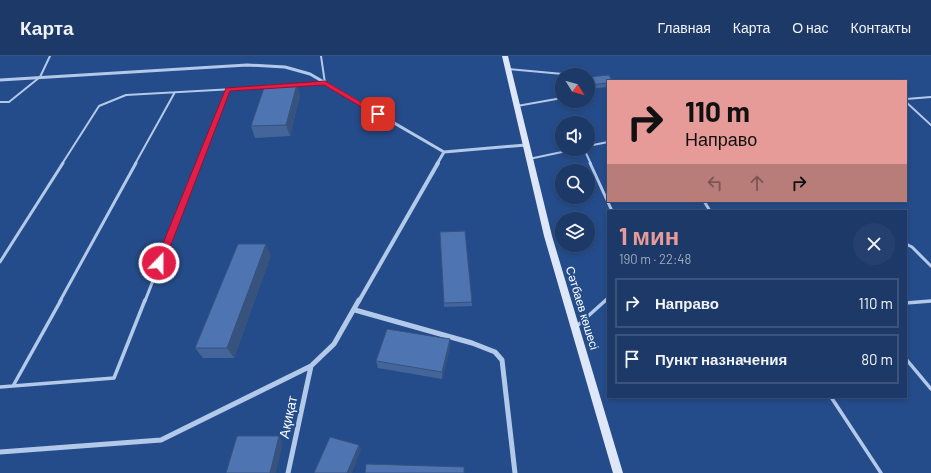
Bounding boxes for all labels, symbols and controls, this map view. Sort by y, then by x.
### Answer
text: Карта [20,16,74,39]
text: Главная [658,19,711,36]
text: Карта [733,19,770,36]
text: О нас [792,19,829,36]
text: Контакты [851,19,911,36]
north arrow [555,68,595,108]
map controls [555,68,595,252]
text: 110 m [685,94,750,128]
icon: right [619,96,671,148]
pin [361,97,395,131]
icon: arrive [367,103,389,125]
button: sound [555,116,595,156]
text: Направо [685,128,757,150]
button: search [555,164,595,204]
icon: left [704,172,726,194]
icon: ahead [746,172,768,194]
icon: right [788,172,810,194]
button: layers [555,212,595,252]
text: 1 мин [619,221,679,250]
button: close [853,223,895,265]
position arrow [138,242,180,284]
text: 190 m · 22:48 [619,251,691,267]
street label: Сәтбаев көшесі [564,264,602,351]
icon: right [621,292,643,314]
text: Направо [655,294,719,312]
text: 110 m [859,294,893,312]
icon: arrive [621,348,643,370]
text: Пункт назначения [655,350,787,368]
text: 80 m [861,350,893,368]
street label: Ақиқат [275,393,300,440]

